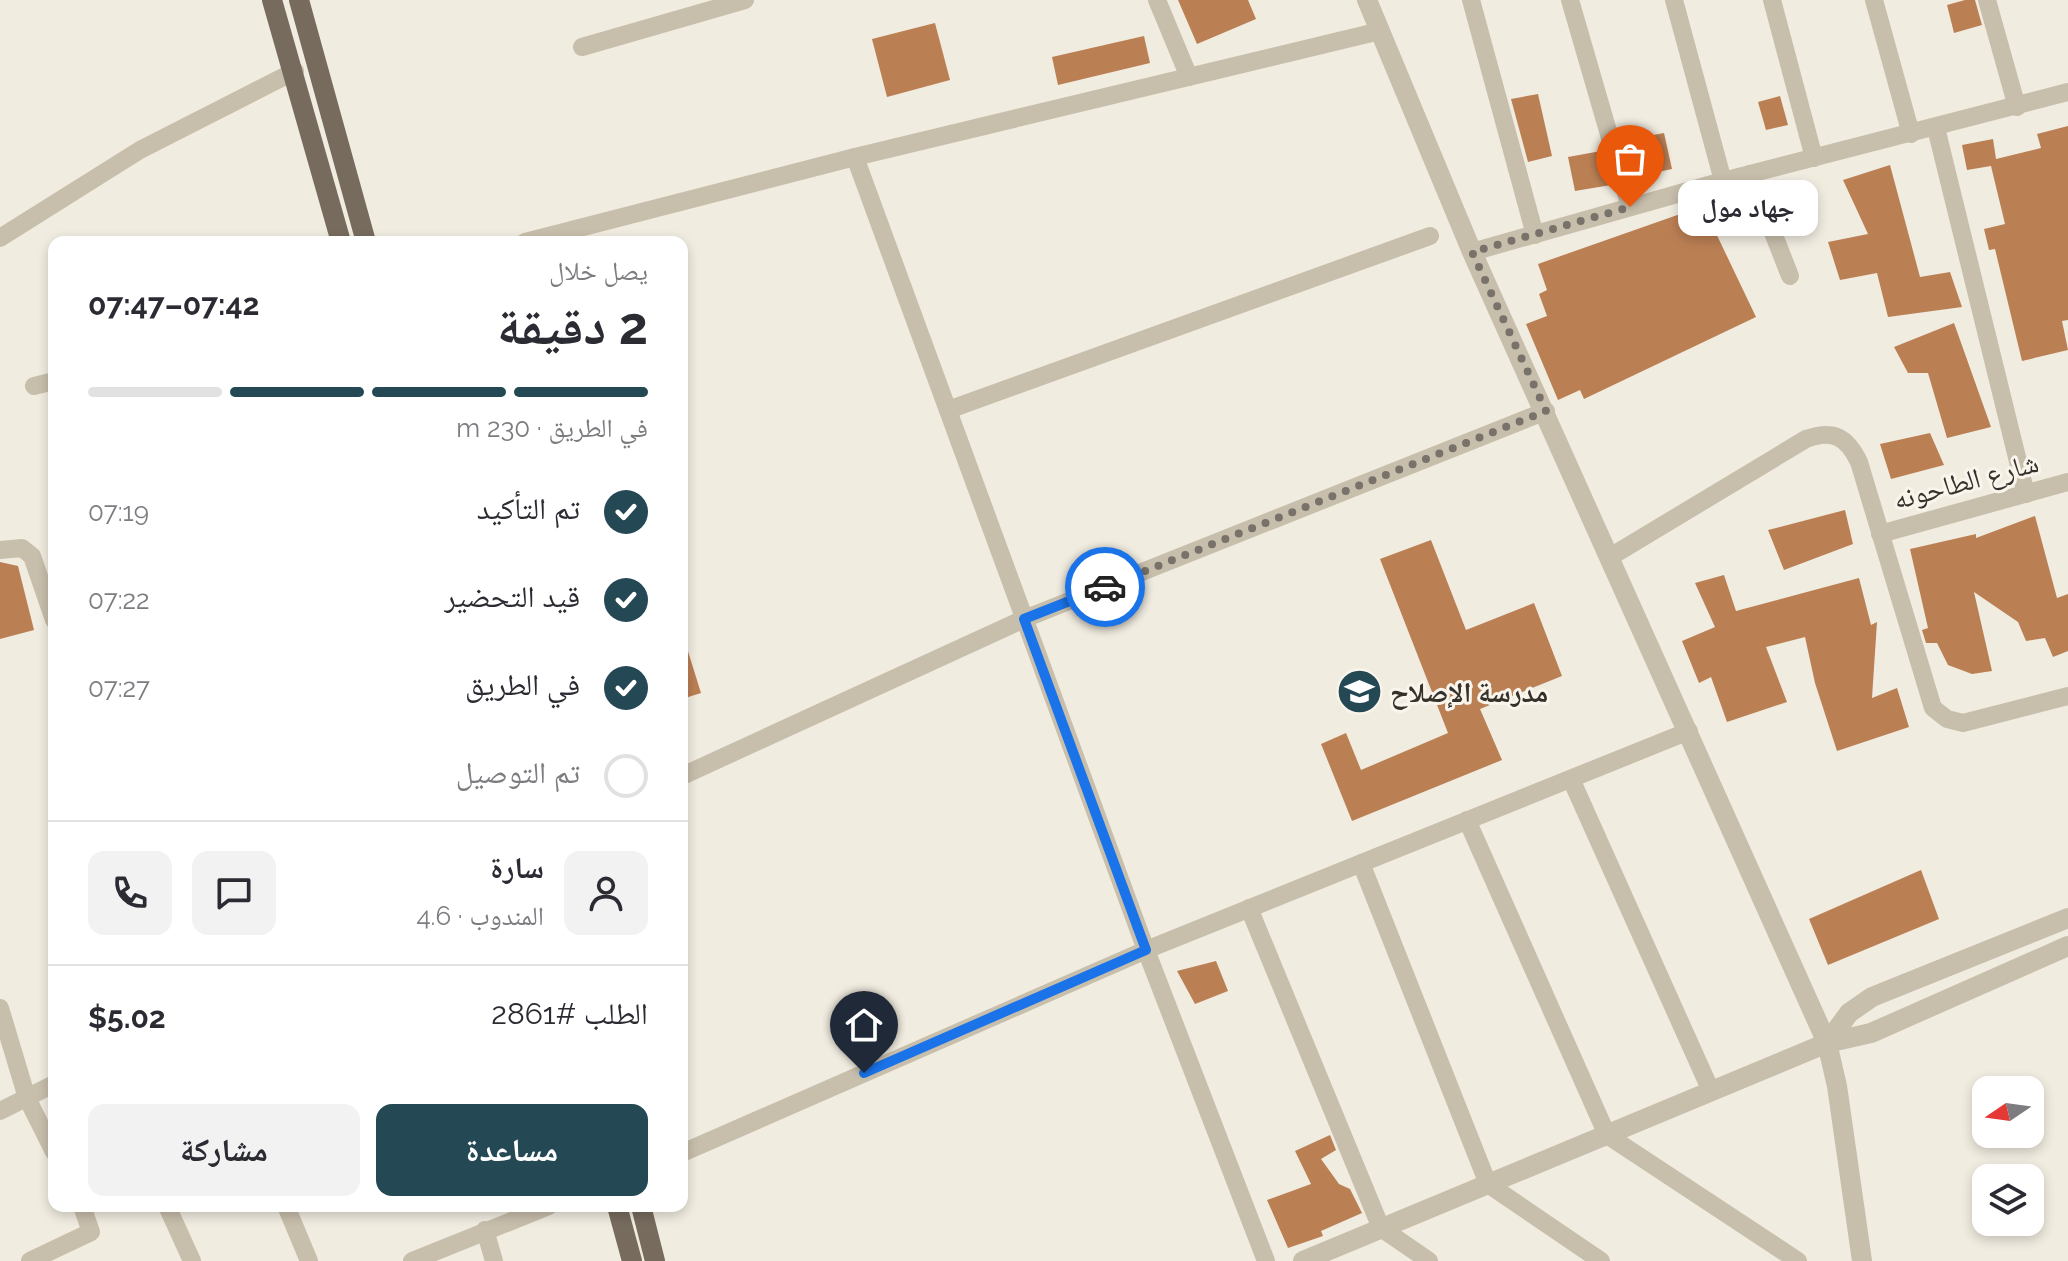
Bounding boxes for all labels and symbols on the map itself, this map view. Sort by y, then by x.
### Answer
pin [1596,125,1664,207]
callout: جهاد مول [1678,179,1818,235]
street label: شارع الطاحونه [1890,446,2042,517]
courier [1065,547,1145,627]
school or university icon: مدرسة الإصلاح [1335,668,1383,716]
place label: مدرسة الإصلاح [1390,676,1548,710]
pin [830,991,898,1073]
north arrow [1972,1076,2044,1148]

